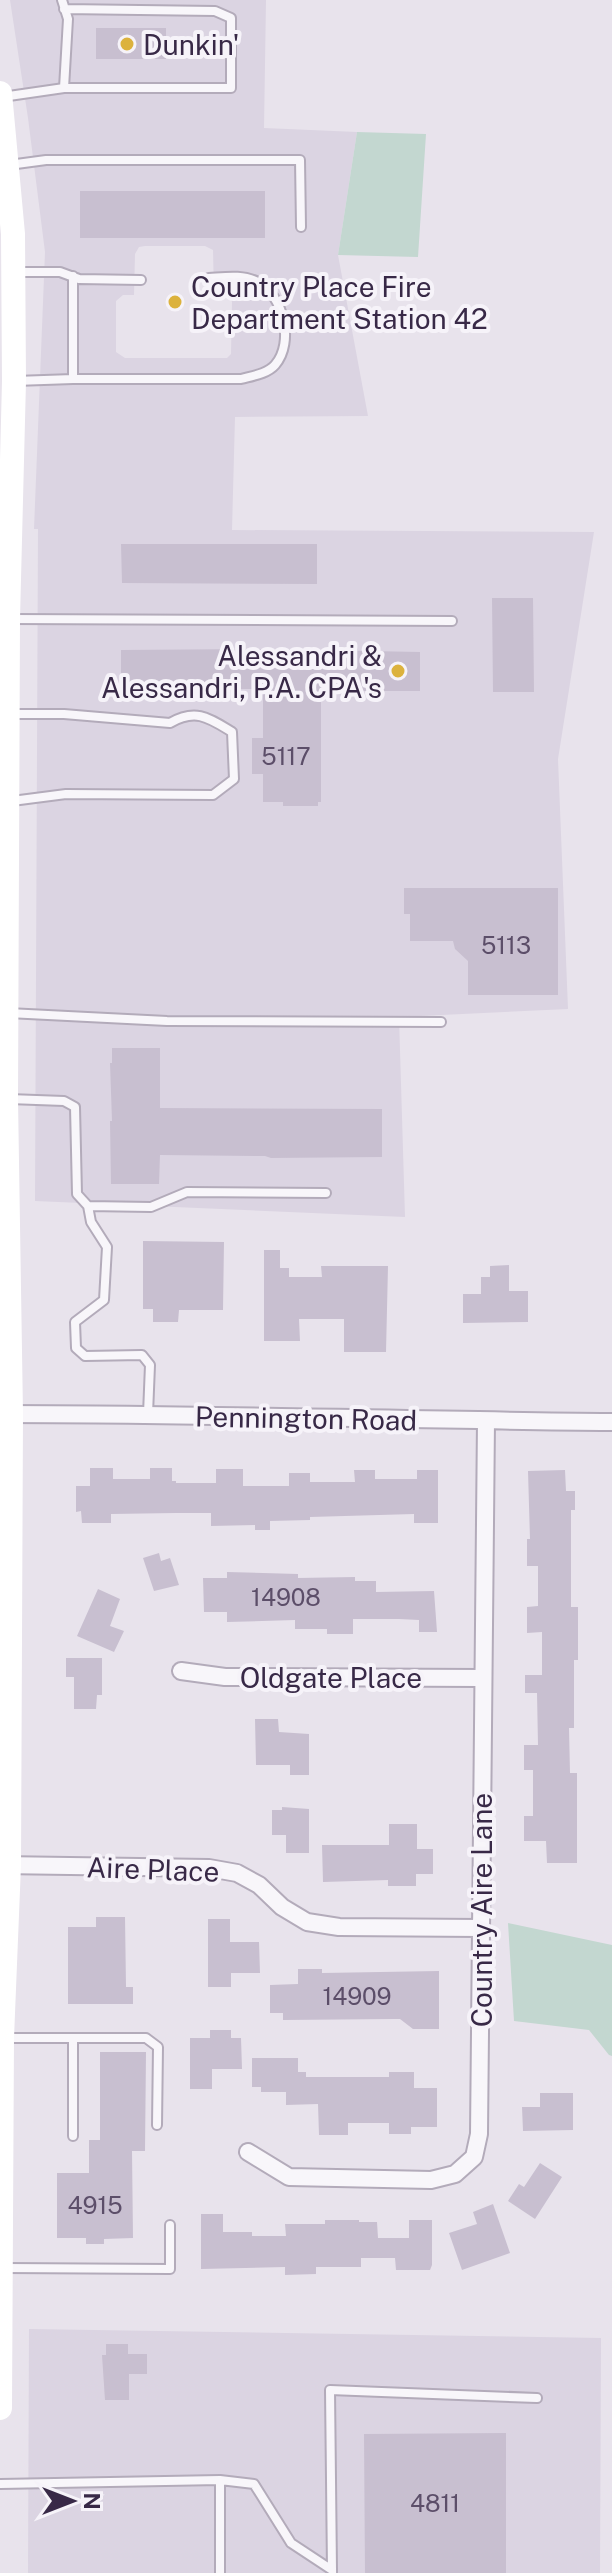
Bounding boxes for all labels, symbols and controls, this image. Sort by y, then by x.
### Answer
place label: Dunkin' [143,28,239,61]
marker: Dunkin' [118,35,136,53]
place label: Country Place Fire Department Station 42 [191,270,488,335]
marker: Country Place Fire Department Station 42 [166,293,184,311]
place label: Alessandri & Alessandri, P.A. CPA's [101,639,382,704]
marker: Alessandri & Alessandri, P.A. CPA's [389,662,407,680]
house number: 5117 [261,742,311,770]
house number: 5113 [481,931,531,959]
street label: Pennington Road [195,1400,417,1436]
house number: 14908 [251,1583,321,1611]
street label: Oldgate Place [240,1661,422,1694]
street label: Country Aire Lane [465,1793,498,2027]
street label: Aire Place [86,1850,220,1888]
house number: 14909 [322,1982,392,2010]
house number: 4915 [67,2191,123,2219]
north arrow [32,2461,112,2541]
house number: 4811 [410,2489,460,2517]
text: N [79,2492,105,2510]

